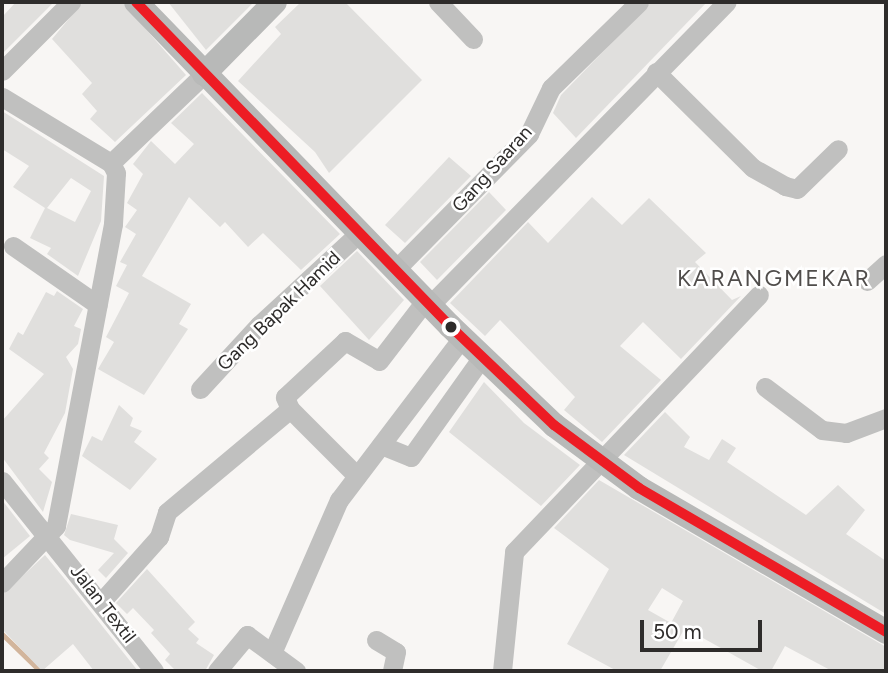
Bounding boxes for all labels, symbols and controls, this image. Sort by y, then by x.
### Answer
street label: Gang Saaran [447,121,537,217]
street label: Gang Bapak Hamid [213,246,345,376]
district label: KARANGMEKAR [678,264,870,292]
unlabelled marker [444,320,458,334]
street label: Jalan Textil [65,560,141,648]
scale bar [643,606,766,650]
text: 50 m [653,619,702,644]

